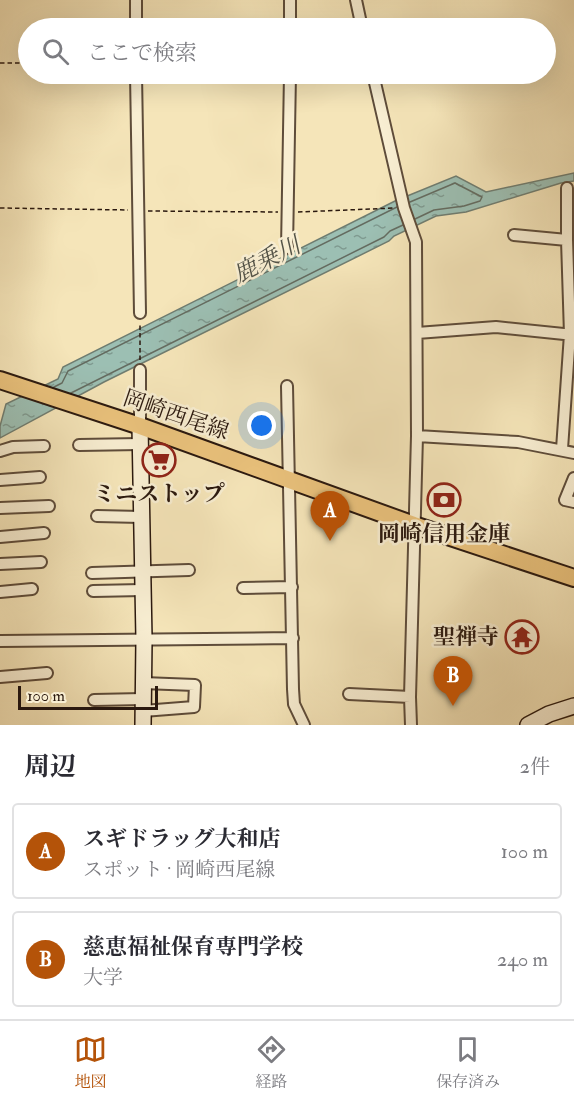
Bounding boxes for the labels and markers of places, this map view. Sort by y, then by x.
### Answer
supermarket icon: ミニストップ [141,442,177,478]
place label: ミニストップ [93,480,225,508]
bank icon: 岡崎信用金庫 [426,482,462,518]
pin: A [310,492,350,541]
place label: 岡崎信用金庫 [378,520,510,548]
temple icon: 聖禅寺 [504,619,540,655]
place label: 聖禅寺 [433,623,499,651]
pin: B [434,656,472,706]

